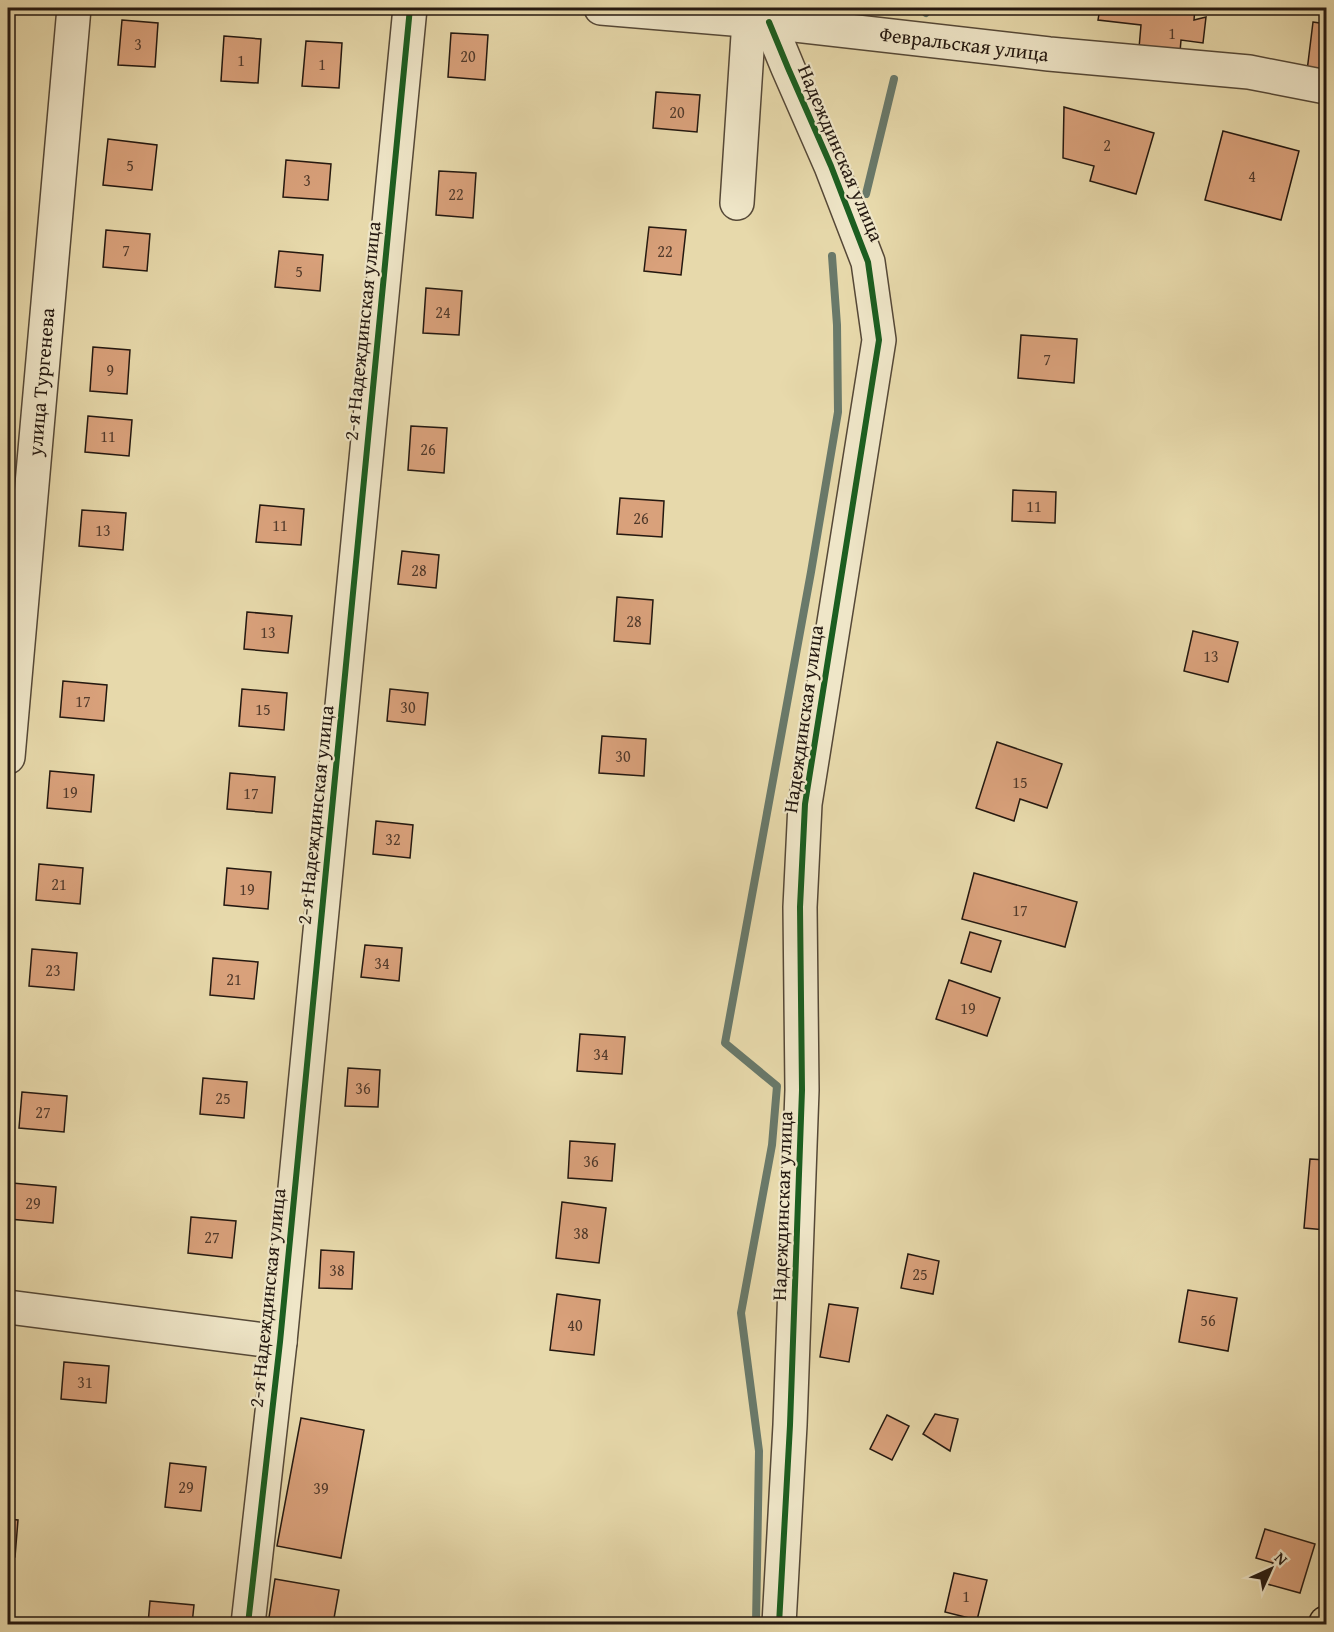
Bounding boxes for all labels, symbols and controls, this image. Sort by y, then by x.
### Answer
street label: Февральская улица [878,19,1051,68]
house number: 1 [1168,21,1176,45]
house number: 3 [134,32,142,56]
house number: 20 [460,44,476,68]
house number: 1 [237,48,245,72]
house number: 1 [318,52,326,76]
street label: Надеждинская улица [791,60,892,246]
house number: 20 [669,100,685,124]
house number: 2 [1103,133,1111,157]
house number: 5 [126,153,134,177]
house number: 4 [1248,164,1256,188]
house number: 3 [303,168,311,192]
house number: 22 [448,182,464,206]
street label: 2-я Надеждинская улица [336,219,387,442]
house number: 7 [122,238,130,262]
house number: 22 [657,239,673,263]
house number: 5 [295,259,303,283]
house number: 24 [435,300,451,324]
street label: улица Тургенева [19,306,61,458]
house number: 7 [1043,347,1051,371]
house number: 9 [106,358,114,382]
house number: 11 [100,424,116,448]
house number: 26 [420,437,436,461]
house number: 11 [1026,494,1042,518]
house number: 26 [633,506,649,530]
house number: 11 [272,513,288,537]
house number: 13 [95,518,111,542]
house number: 28 [411,558,427,582]
house number: 28 [626,609,642,633]
house number: 13 [260,620,276,644]
street label: Надеждинская улица [775,623,830,815]
house number: 13 [1203,644,1219,668]
house number: 17 [75,689,91,713]
house number: 30 [400,695,416,719]
house number: 15 [255,697,271,721]
street label: 2-я Надеждинская улица [289,703,340,926]
house number: 30 [615,744,631,768]
house number: 15 [1012,770,1028,794]
house number: 19 [62,780,78,804]
house number: 17 [243,781,259,805]
house number: 32 [385,827,401,851]
house number: 21 [51,872,67,896]
house number: 19 [239,877,255,901]
house number: 17 [1012,898,1028,922]
house number: 34 [374,951,390,975]
house number: 23 [45,958,61,982]
house number: 21 [226,967,242,991]
house number: 19 [960,996,976,1020]
house number: 34 [593,1042,609,1066]
house number: 36 [355,1076,371,1100]
house number: 25 [215,1086,231,1110]
house number: 27 [35,1100,51,1124]
street label: Надеждинская улица [764,1110,799,1301]
house number: 36 [583,1149,599,1173]
street label: 2-я Надеждинская улица [241,1186,292,1409]
house number: 29 [25,1191,41,1215]
house number: 38 [573,1221,589,1245]
house number: 27 [204,1225,220,1249]
house number: 38 [329,1258,345,1282]
house number: 25 [912,1262,928,1286]
house number: 56 [1200,1308,1216,1332]
house number: 40 [567,1313,583,1337]
house number: 31 [77,1370,93,1394]
house number: 29 [178,1475,194,1499]
house number: 39 [313,1476,329,1500]
north arrow [1241,1539,1301,1599]
text: N [1269,1546,1294,1571]
house number: 1 [962,1584,970,1608]

